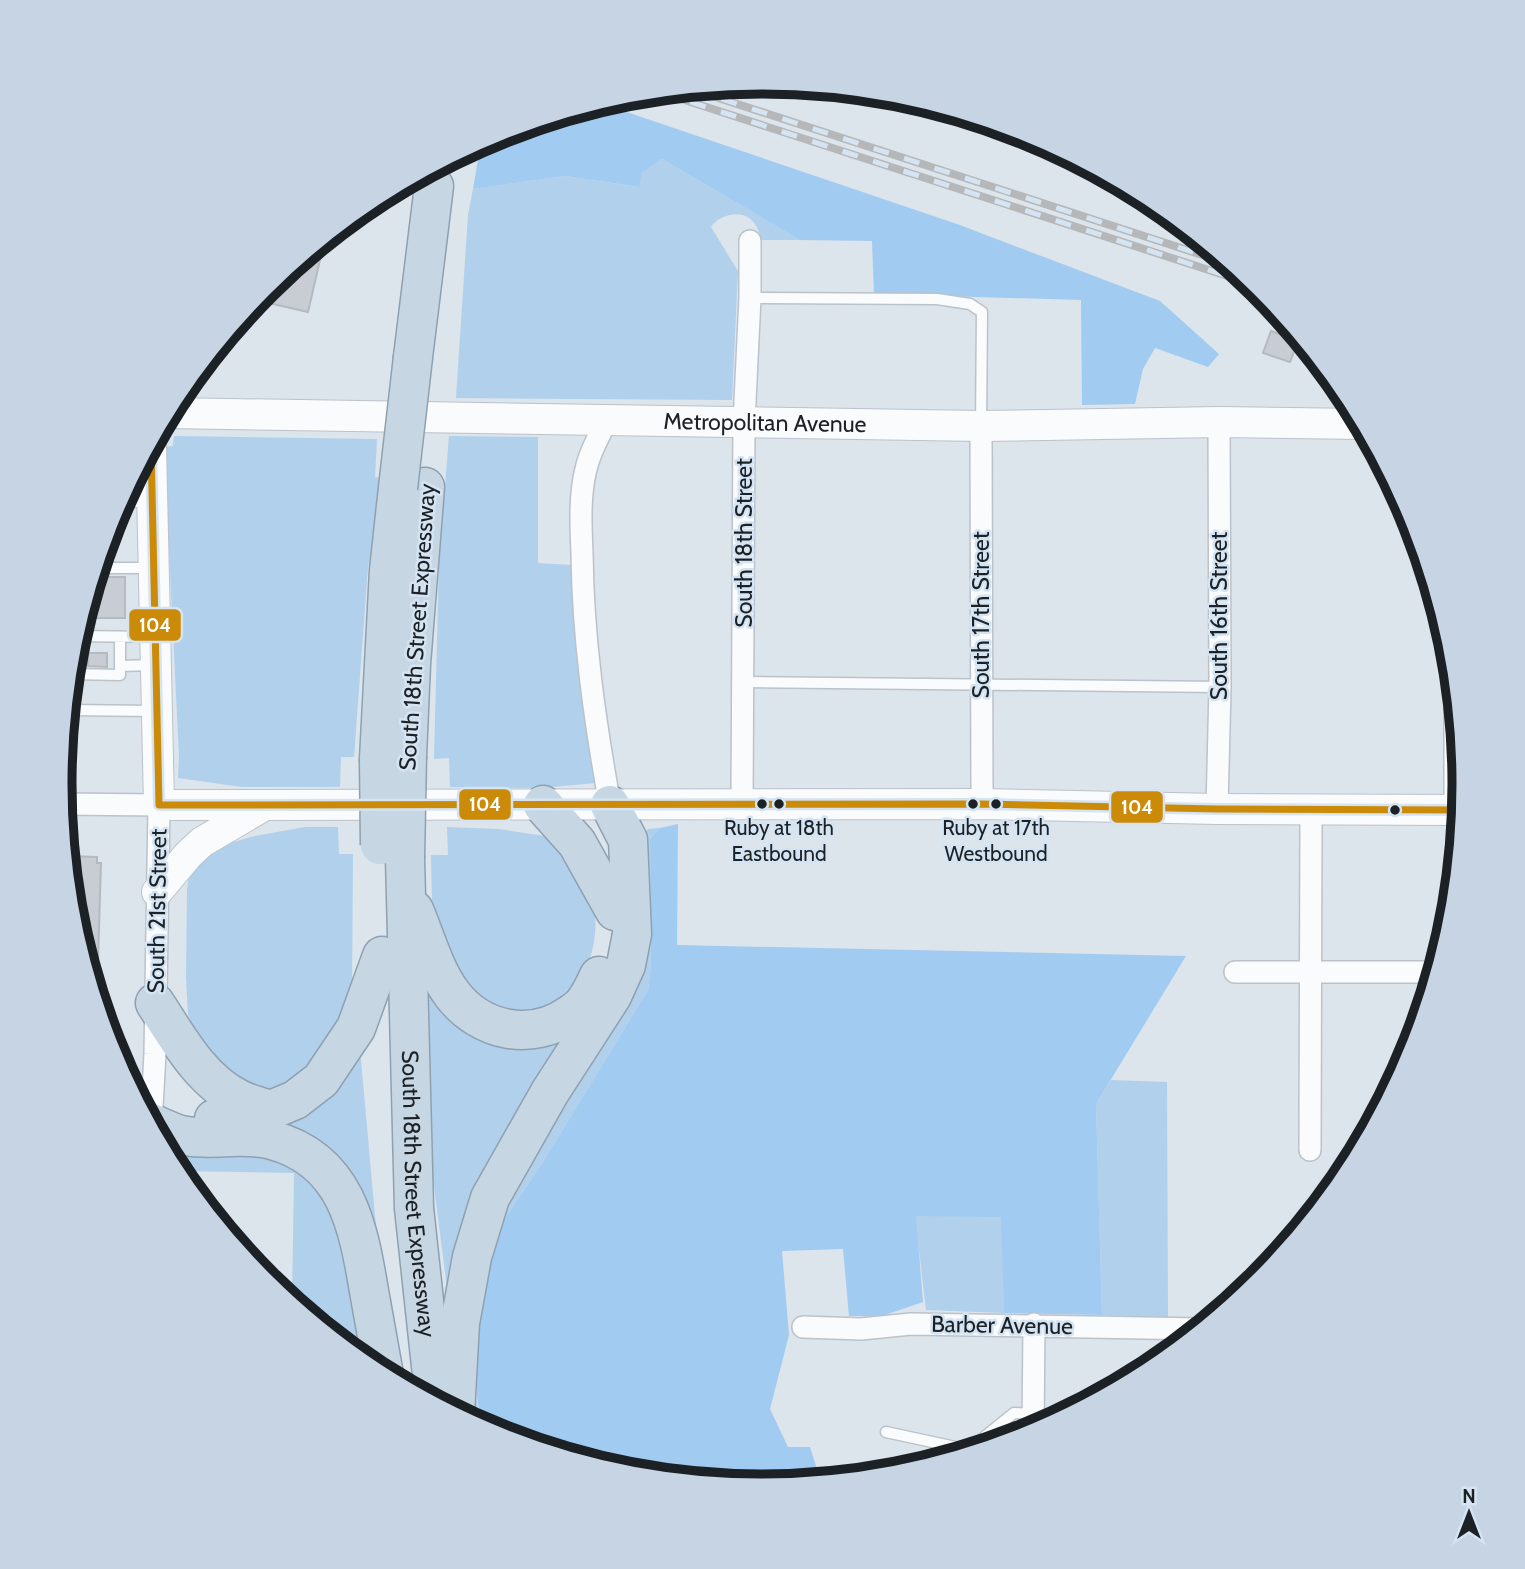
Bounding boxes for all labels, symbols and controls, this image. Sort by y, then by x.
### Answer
street label: Metropolitan Avenue [663,407,867,438]
street label: South 18th Street [730,458,758,628]
street label: South 18th Street Expressway [393,482,441,771]
street label: South 17th Street [967,531,995,699]
street label: South 16th Street [1205,531,1233,700]
line badge: 104 [128,608,182,642]
text: 104 [139,614,171,637]
line badge: 104 [458,788,512,821]
line badge: 104 [1110,790,1164,824]
text: 104 [469,793,501,816]
text: 104 [1121,796,1153,819]
unlabelled marker [755,797,769,811]
marker: Ruby at 18th Eastbound [772,797,786,811]
unlabelled marker [966,797,980,811]
marker: Ruby at 17th Westbound [989,797,1003,811]
unlabelled marker [1388,803,1402,817]
place label: Ruby at 18th Eastbound [724,815,834,866]
place label: Ruby at 17th Westbound [942,815,1050,866]
street label: South 21st Street [142,828,172,994]
street label: South 18th Street Expressway [396,1050,442,1339]
street label: Barber Avenue [931,1310,1073,1340]
north arrow [1434,1478,1504,1548]
text: N [1462,1485,1476,1508]

